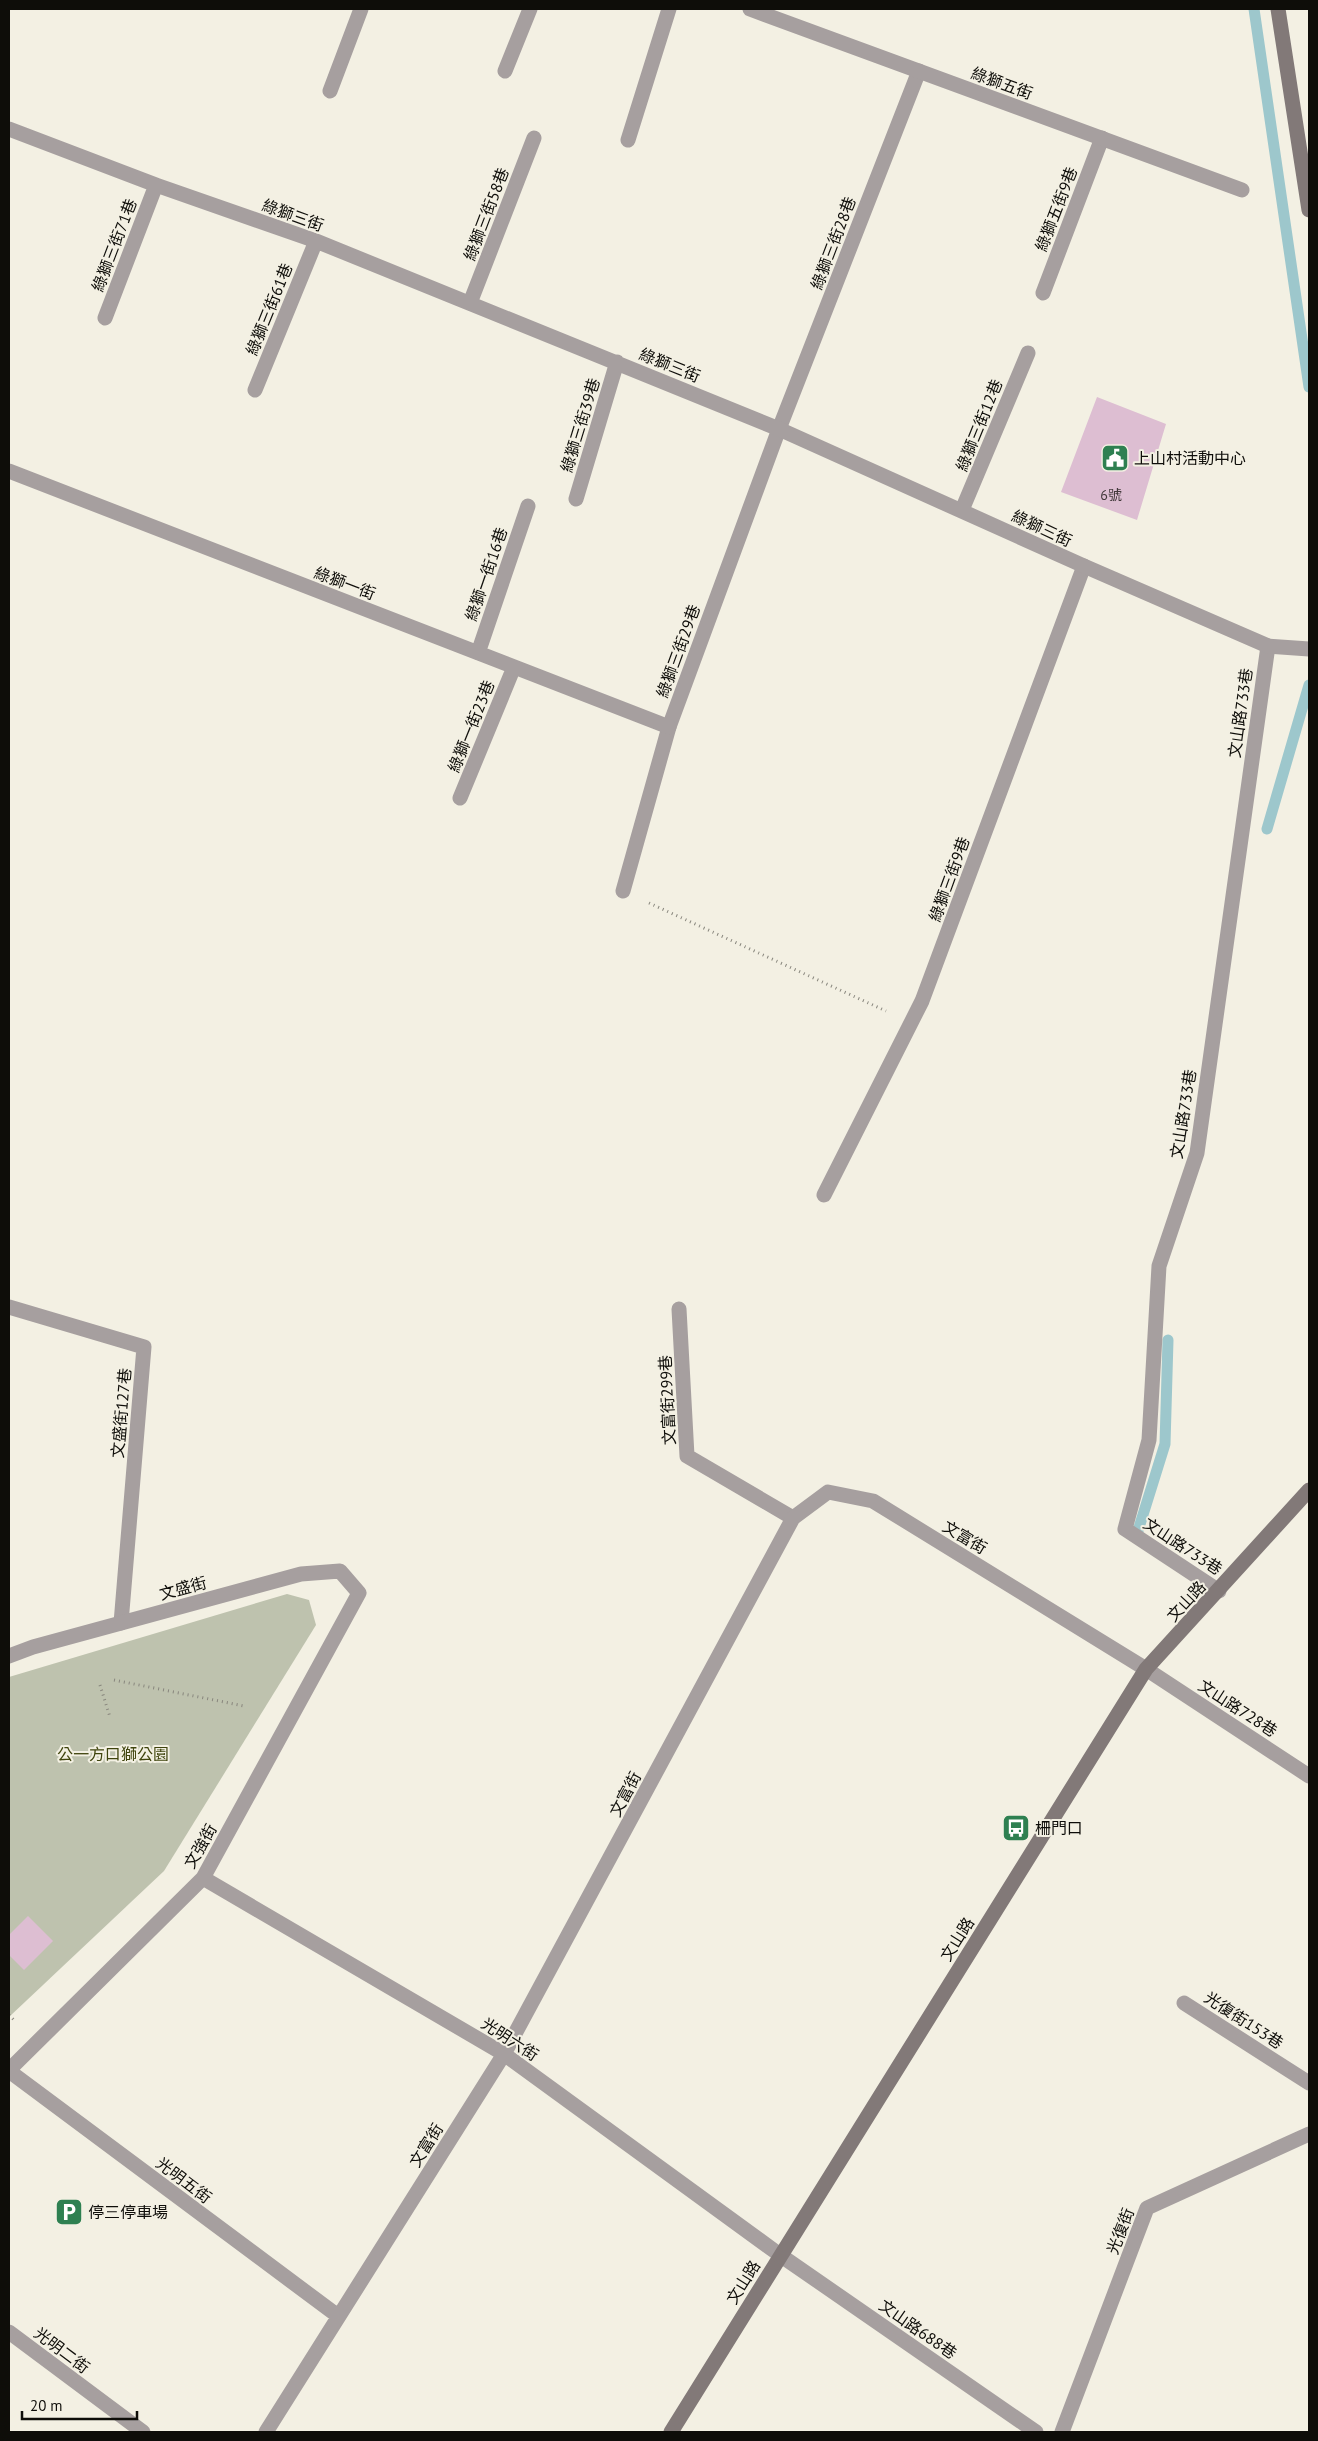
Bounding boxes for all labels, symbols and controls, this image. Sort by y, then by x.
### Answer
street label: 綠獅五街 [969,63,1035,103]
street label: 綠獅五街9巷 [1031,164,1081,254]
street label: 綠獅三街58巷 [459,165,513,263]
street label: 綠獅三街28巷 [806,194,860,292]
street label: 綠獅三街 [260,195,326,235]
street label: 綠獅三街71巷 [87,196,141,294]
street label: 綠獅三街61巷 [241,260,297,358]
street label: 綠獅三街 [637,344,703,386]
street label: 綠獅三街39巷 [556,375,604,475]
street label: 綠獅三街12巷 [951,376,1007,474]
public building icon: 上山村活動中心 [1100,443,1130,473]
place label: 上山村活動中心 [1134,448,1246,468]
house number: 6號 [1100,486,1122,504]
street label: 綠獅三街 [1009,505,1075,551]
street label: 綠獅一街16巷 [461,525,511,623]
street label: 綠獅一街 [312,562,378,604]
street label: 綠獅三街29巷 [652,602,704,700]
street label: 文山路733巷 [1224,667,1256,759]
street label: 綠獅一街23巷 [443,677,499,775]
street label: 綠獅三街9巷 [924,834,974,924]
street label: 文山路733巷 [1166,1068,1200,1160]
street label: 文富街299巷 [655,1354,679,1446]
street label: 文盛街127巷 [107,1367,135,1459]
street label: 文山路733巷 [1140,1513,1226,1579]
street label: 文富街 [939,1516,991,1558]
street label: 文盛街 [157,1572,209,1604]
street label: 文山路 [1162,1577,1210,1625]
street label: 文山路728巷 [1195,1675,1281,1741]
park label: 公一方口獅公園 [57,1744,169,1764]
street label: 文富街 [605,1768,645,1820]
bus stop icon: 柵門口 [1001,1813,1031,1843]
place label: 柵門口 [1035,1818,1083,1838]
street label: 文強街 [179,1820,221,1872]
street label: 文山路 [936,1913,978,1965]
street label: 光復街153巷 [1201,1987,1287,2053]
street label: 光明六街 [478,2013,542,2065]
street label: 文富街 [405,2119,447,2171]
street label: 光明五街 [152,2153,216,2207]
parking icon: 停三停車場 [54,2197,84,2227]
place label: 停三停車場 [88,2202,168,2222]
street label: 光復街 [1102,2205,1138,2257]
street label: 文山路 [722,2256,764,2308]
street label: 文山路688巷 [875,2295,961,2363]
street label: 光明二街 [30,2323,94,2377]
scale bar [22,2388,138,2420]
text: 20 m [30,2396,63,2415]

